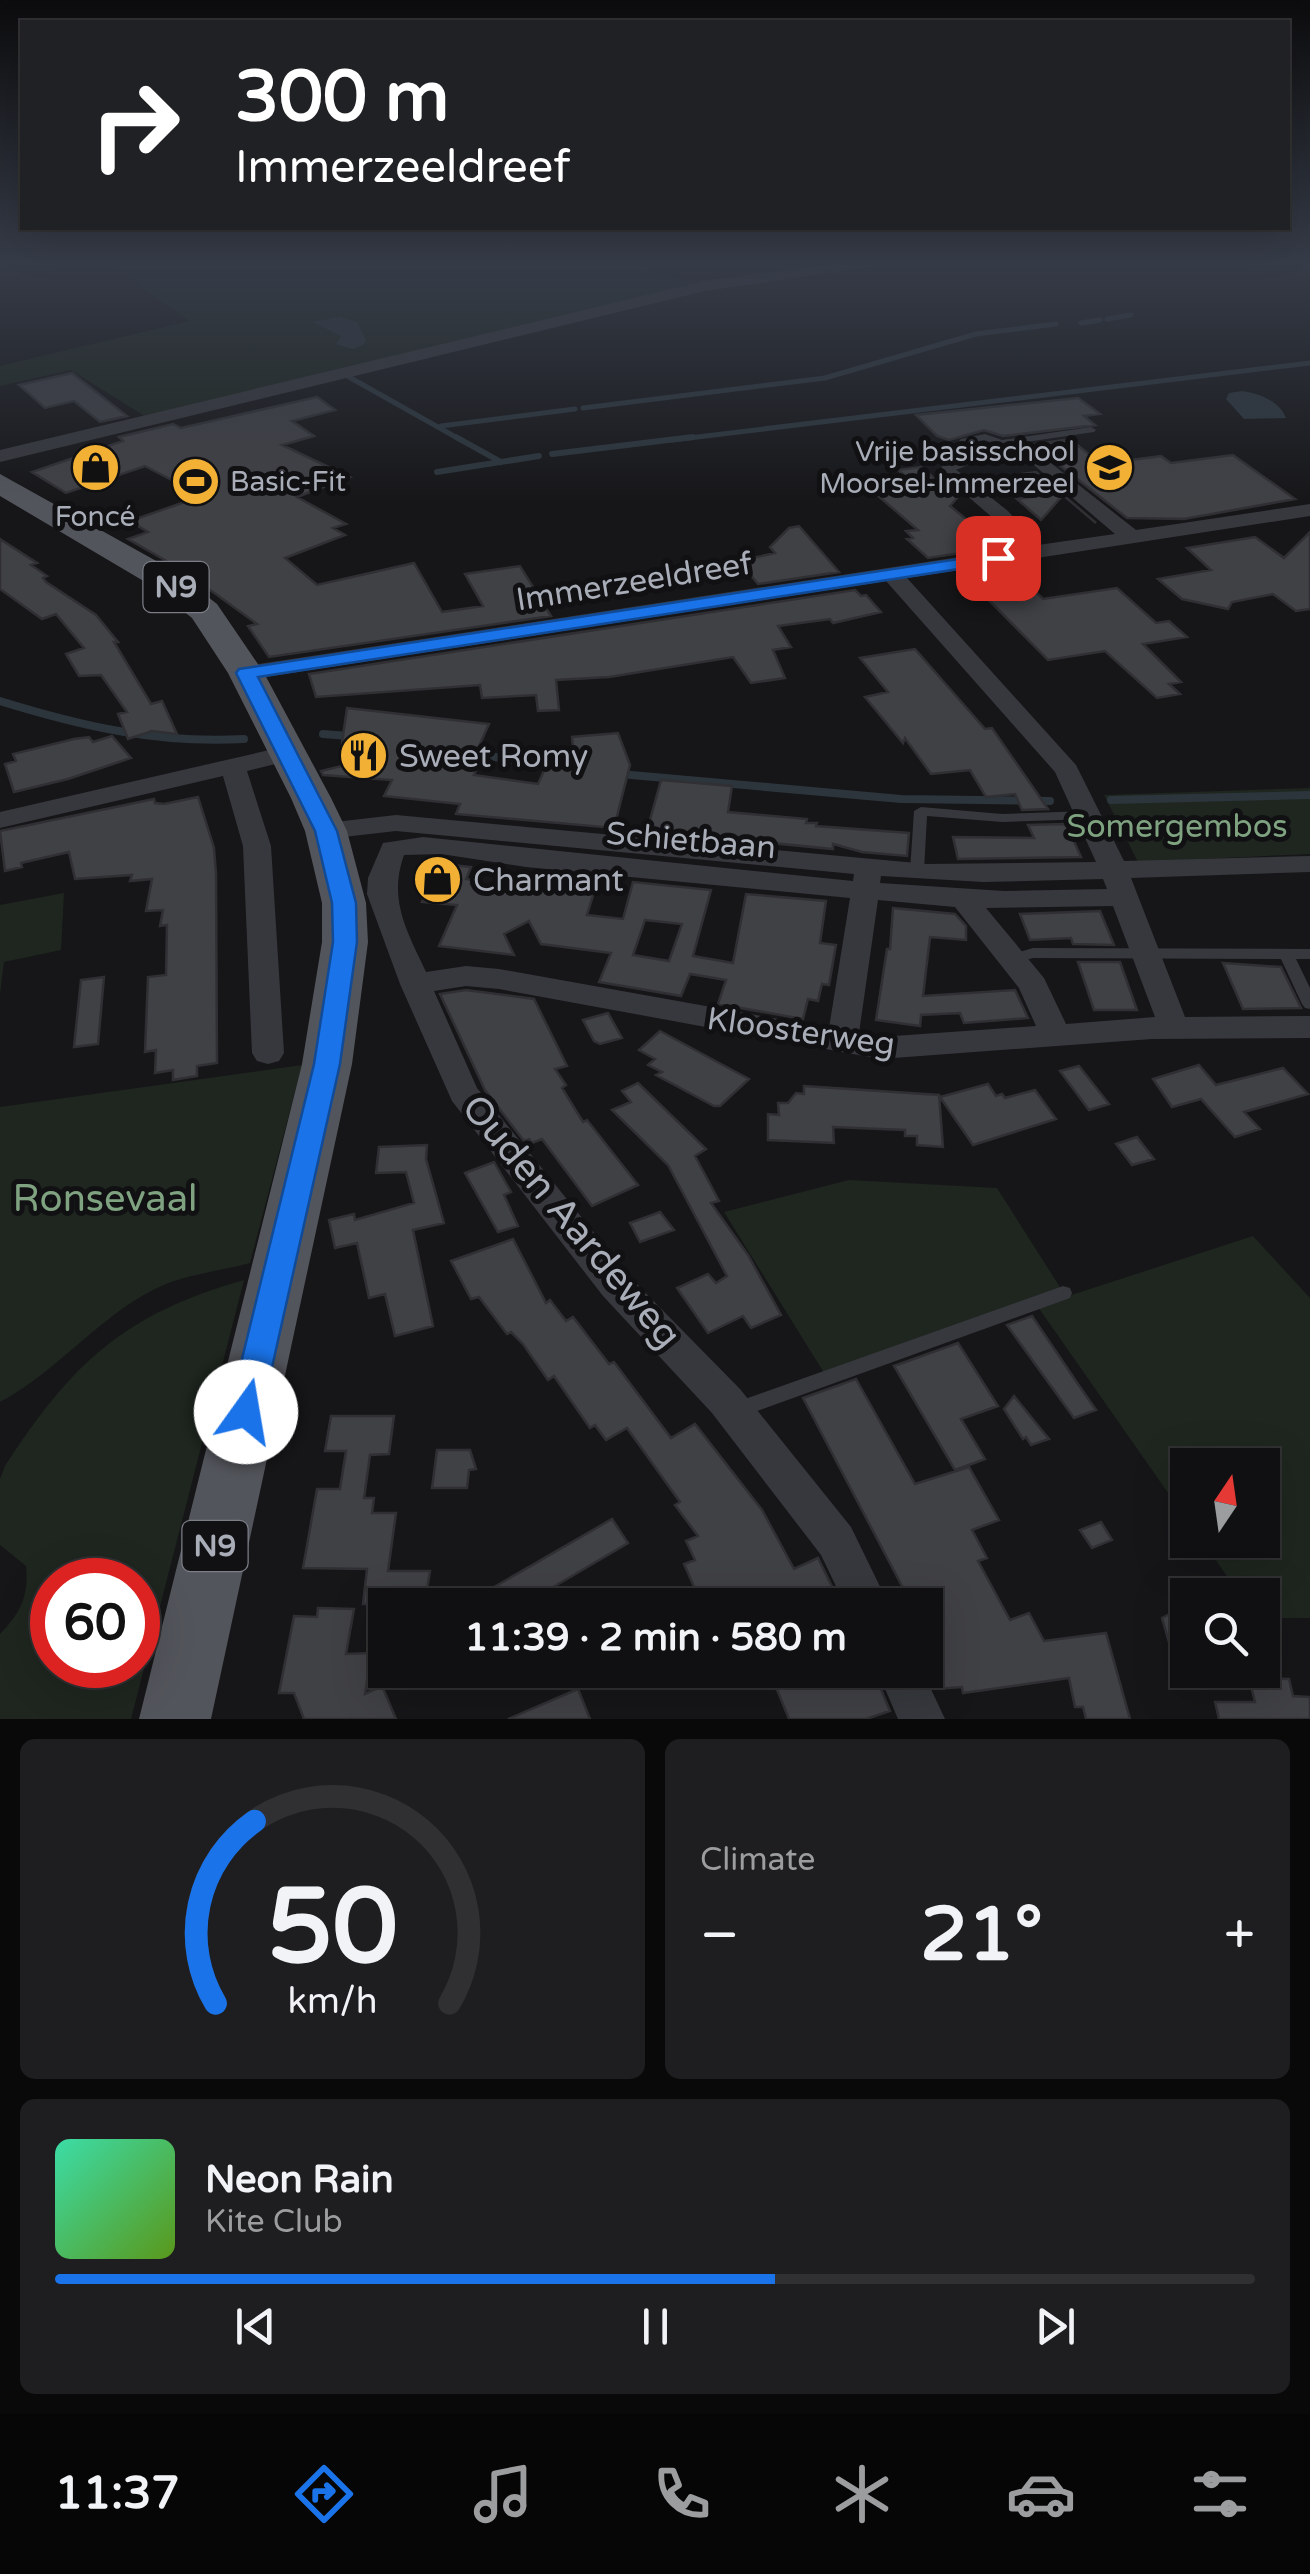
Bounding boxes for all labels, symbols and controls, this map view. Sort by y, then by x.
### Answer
text: 300 m [235,56,449,140]
icon: right [70,60,200,190]
text: Immerzeeldreef [235,141,570,195]
place label: Vrije basisschool Moorsel-Immerzeel [819,435,1075,501]
school or university icon: Vrije basisschool Moorsel-Immerzeel [1084,441,1136,493]
shop icon: Foncé [69,442,121,494]
sports icon: Basic-Fit [169,455,221,507]
place label: Basic-Fit [230,465,346,499]
place label: Foncé [55,500,135,534]
pin [956,516,1041,601]
icon: arrive [971,531,1026,586]
street label: Immerzeeldreef [513,544,756,619]
road number: N9 [144,562,208,612]
restaurant icon: Sweet Romy [338,730,390,782]
place label: Sweet Romy [399,738,588,776]
park label: Somergembos [1066,808,1288,846]
street label: Schietbaan [604,815,777,867]
shop icon: Charmant [412,854,464,906]
place label: Charmant [473,862,624,900]
street label: Kloosterweg [704,1000,897,1064]
street label: Ouden Aardeweg [452,1086,691,1358]
park label: Ronsevaal [13,1176,197,1222]
position arrow [194,1360,298,1464]
north arrow [1170,1448,1280,1558]
map controls [1170,1448,1280,1688]
road number: N9 [182,1521,248,1571]
speed limit sign: 60 [30,1558,160,1688]
button: search [1170,1578,1280,1688]
text: 11:39 · 2 min · 580 m [464,1615,847,1661]
text: Climate [700,1841,815,1879]
text: 50 [267,1866,398,1991]
text: 21° [920,1890,1043,1980]
text: − [700,1903,739,1969]
text: + [1224,1903,1255,1969]
text: km/h [288,1980,377,2023]
text: Neon Rain [205,2157,394,2203]
text: Kite Club [205,2203,343,2241]
icon: previous [228,2299,283,2354]
icon: pause [628,2299,683,2354]
icon: next [1028,2299,1083,2354]
icon: directions [289,2459,359,2529]
icon: music [468,2459,538,2529]
icon: phone [647,2459,717,2529]
icon: climate [827,2459,897,2529]
icon: car [1006,2459,1076,2529]
icon: filters [1185,2459,1255,2529]
text: 11:37 [55,2467,179,2521]

